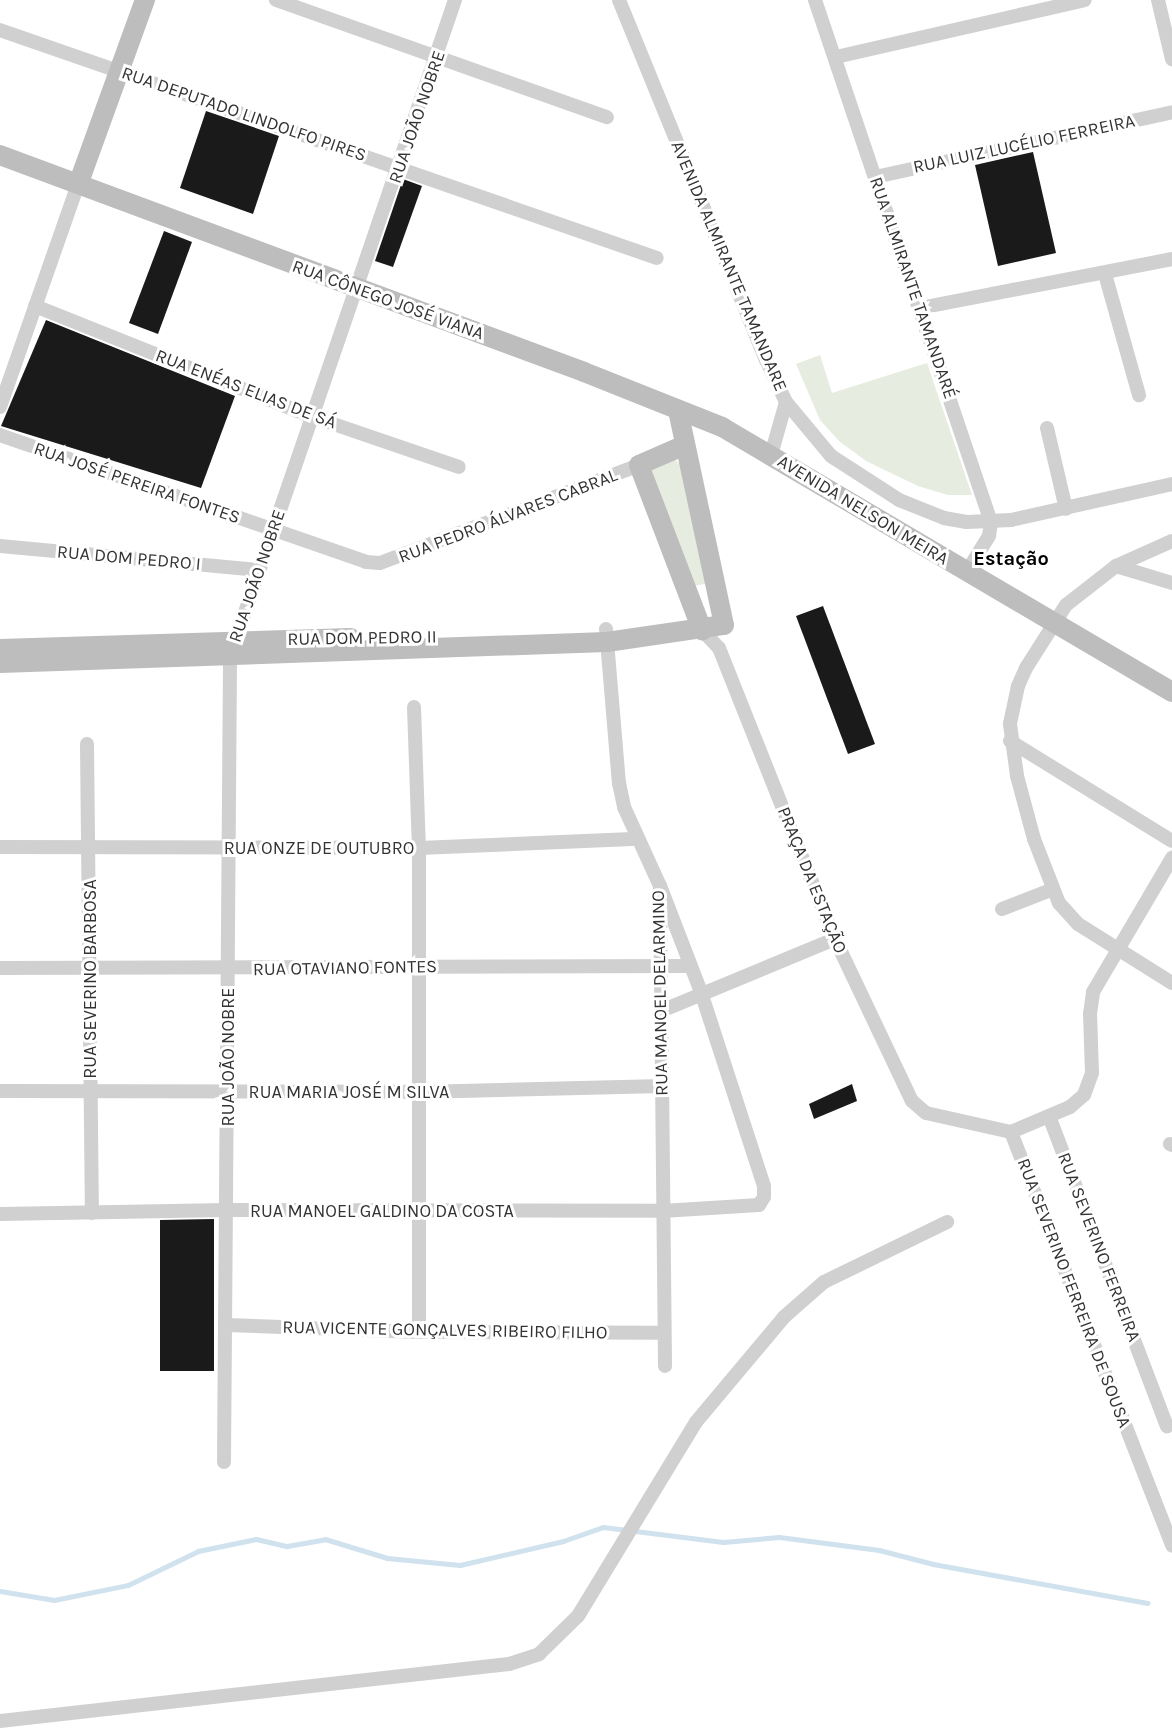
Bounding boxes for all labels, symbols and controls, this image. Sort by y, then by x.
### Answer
street label: RUA JOÃO NOBRE [384,48,450,186]
street label: RUA DEPUTADO LINDOLFO PIRES [119,62,369,166]
street label: RUA LUIZ LUCÉLIO FERREIRA [911,110,1137,178]
street label: AVENIDA ALMIRANTE TAMANDARE [666,138,792,394]
street label: RUA ALMIRANTE TAMANDARÉ [865,174,961,402]
street label: RUA CÔNEGO JOSÉ VIANA [289,255,487,345]
street label: RUA ENÉAS ELIAS DE SÁ [153,345,339,433]
street label: RUA JOSÉ PEREIRA FONTES [31,437,243,529]
street label: AVENIDA NELSON MEIRA [774,450,952,570]
street label: RUA PEDRO ÁLVARES CABRAL [395,464,621,568]
street label: RUA JOÃO NOBRE [224,507,290,645]
street label: RUA DOM PEDRO I [56,541,202,575]
district label: Estação [973,546,1049,570]
street label: RUA DOM PEDRO II [287,626,437,650]
street label: PRAÇA DA ESTAÇÃO [773,804,851,956]
street label: RUA ONZE DE OUTUBRO [224,837,414,859]
street label: RUA SEVERINO BARBOSA [79,879,101,1079]
street label: RUA MANOEL DELARMINO [647,890,673,1096]
street label: RUA OTAVIANO FONTES [253,956,437,980]
street label: RUA JOÃO NOBRE [217,988,239,1126]
street label: RUA MARIA JOSÉ M SILVA [249,1081,449,1103]
street label: RUA SEVERINO FERREIRA [1053,1149,1145,1345]
street label: RUA SEVERINO FERREIRA DE SOUSA [1012,1155,1136,1431]
street label: RUA MANOEL GALDINO DA COSTA [250,1200,514,1222]
street label: RUA VICENTE GONÇALVES RIBEIRO FILHO [282,1316,608,1344]

